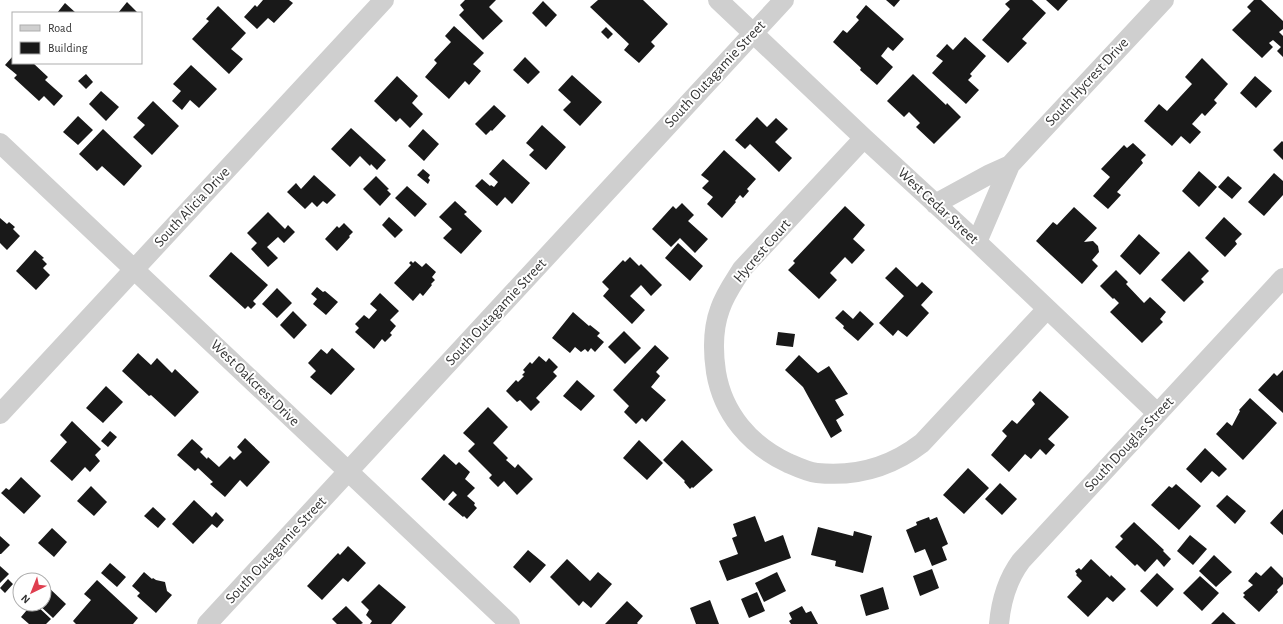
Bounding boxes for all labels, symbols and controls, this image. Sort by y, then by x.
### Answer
legend [12,12,142,64]
street label: South Outagamie Street [662,18,768,130]
text: Road [48,22,72,34]
street label: South Hycrest Drive [1043,35,1131,129]
text: Building [48,42,88,54]
street label: South Alicia Drive [151,164,233,250]
street label: West Cedar Street [895,165,981,247]
street label: Hycrest Court [731,216,793,285]
street label: South Outagamie Street [443,256,549,368]
street label: West Oakcrest Drive [208,337,302,429]
street label: South Douglas Street [1082,394,1177,494]
street label: South Outagamie Street [223,494,329,606]
north arrow [12,572,52,612]
text: N [19,592,32,606]

